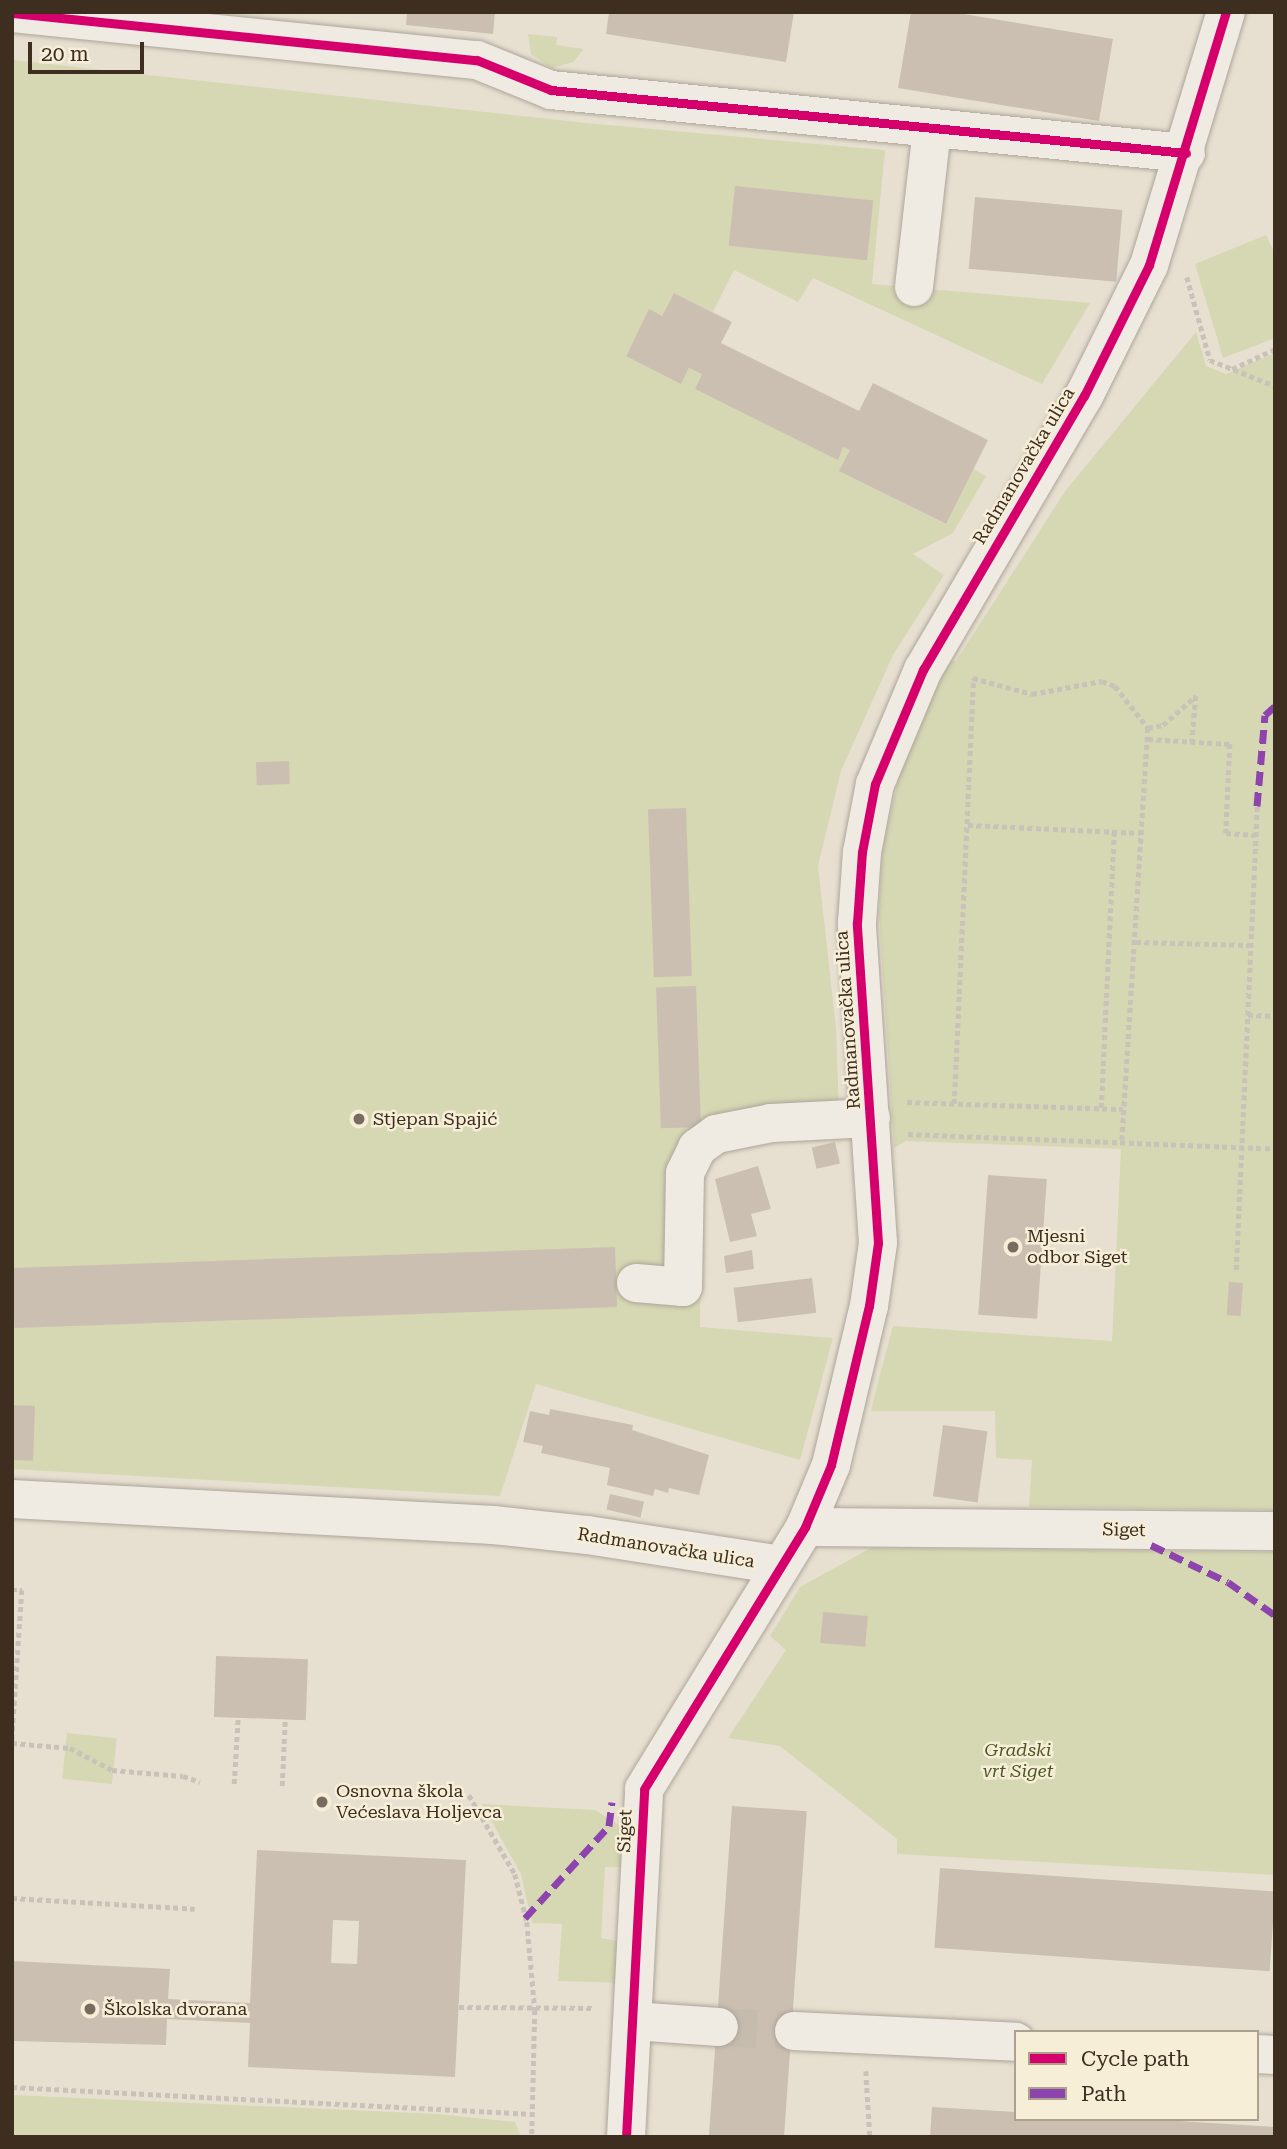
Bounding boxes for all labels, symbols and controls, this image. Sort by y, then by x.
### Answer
scale bar [32,28,147,72]
text: 20 m [41,42,89,66]
street label: Radmanovačka ulica [969,384,1079,548]
street label: Radmanovačka ulica [831,930,865,1110]
place label: Stjepan Spajić [373,1108,497,1130]
marker: Stjepan Spajić [351,1111,367,1127]
place label: Mjesni odbor Siget [1027,1226,1128,1268]
marker: Mjesni odbor Siget [1005,1239,1021,1255]
street label: Siget [1102,1519,1146,1541]
street label: Radmanovačka ulica [576,1523,756,1573]
park label: Gradski vrt Siget [983,1740,1053,1782]
place label: Osnovna škola Većeslava Holjevca [336,1781,502,1824]
marker: Osnovna škola Većeslava Holjevca [314,1794,330,1810]
street label: Siget [613,1809,637,1853]
place label: Školska dvorana [104,1998,247,2020]
marker: Školska dvorana [82,2001,98,2017]
legend [1014,2030,1259,2121]
text: Cycle path [1081,2047,1189,2071]
text: Path [1081,2082,1127,2106]

